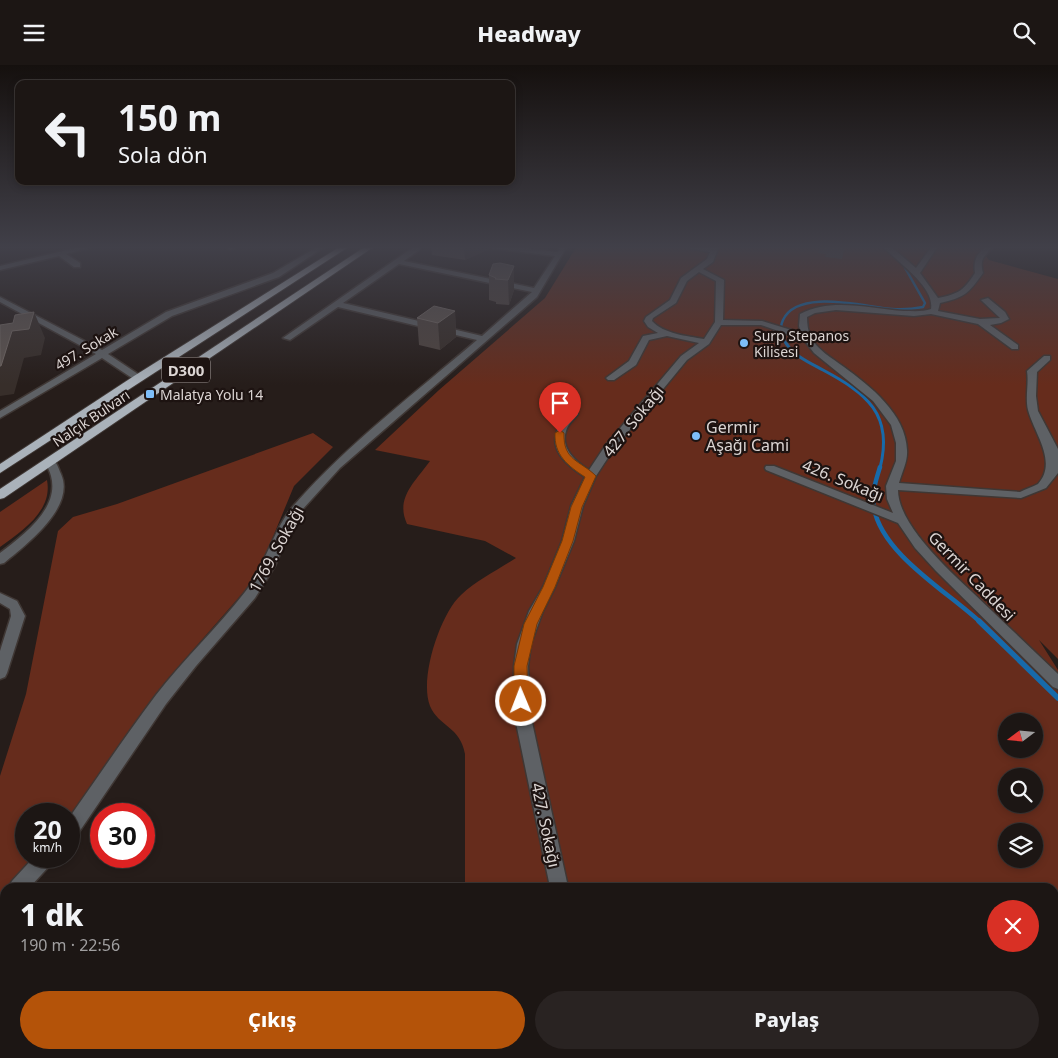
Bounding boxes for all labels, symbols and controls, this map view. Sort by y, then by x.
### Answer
text: Headway [477,18,581,48]
icon: menu [20,19,48,47]
icon: search [1010,19,1038,47]
text: 150 m [118,94,221,141]
icon: left [35,100,100,165]
text: Sola dön [118,139,208,169]
street label: 497. Sokak [51,321,121,374]
place label: Surp Stepanos Kilisesi [754,326,850,361]
marker: Surp Stepanos Kilisesi [738,337,750,349]
road number: D300 [162,357,210,383]
street label: 427. Sokağı [597,381,669,461]
pin [539,382,581,433]
street label: Nalçık Bulvarı [49,385,133,451]
place label: Malatya Yolu 14 [160,385,263,404]
marker: Malatya Yolu 14 [144,388,156,400]
icon: arrive [546,389,574,417]
place label: Germir Aşağı Cami [706,416,789,456]
marker: Germir Aşağı Cami [690,430,702,442]
street label: 426. Sokağı [799,454,887,506]
street label: 1769. Sokağı [243,502,309,596]
street label: Germir Caddesi [924,526,1020,626]
position arrow [494,674,546,726]
north arrow [998,713,1042,757]
map controls [998,713,1043,868]
button: search [998,768,1043,813]
street label: 427. Sokağı [526,781,566,869]
speed limit sign: 30 [90,803,155,868]
text: 20 [33,812,62,846]
button: layers [998,823,1043,868]
text: km/h [33,839,62,856]
text: 1 dk [20,894,83,935]
button: close [987,900,1039,952]
text: 190 m · 22:56 [20,934,120,956]
button: Çıkış [20,991,525,1049]
button: Paylaş [535,991,1039,1049]

